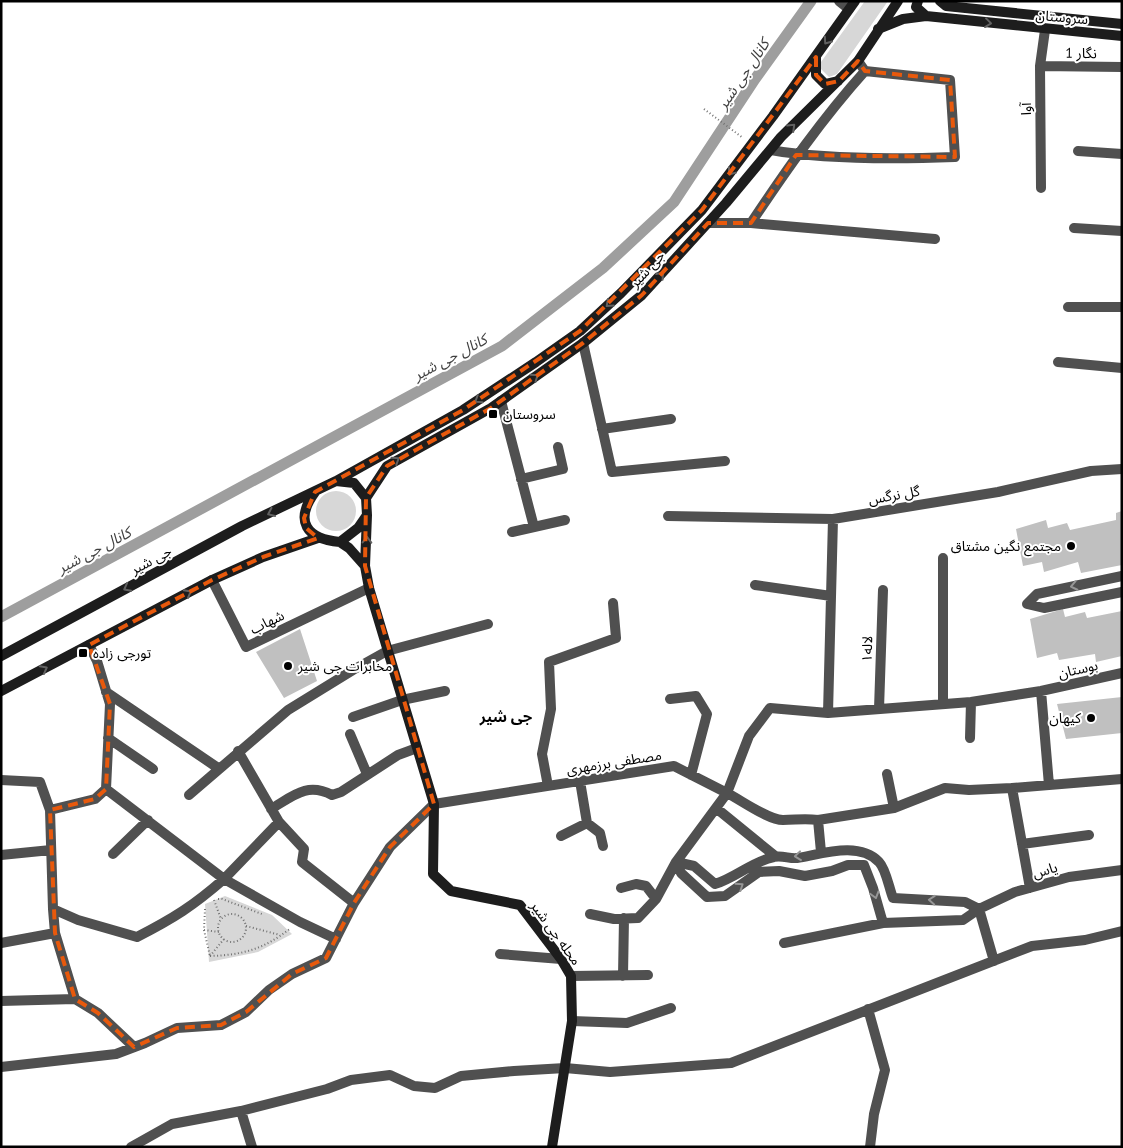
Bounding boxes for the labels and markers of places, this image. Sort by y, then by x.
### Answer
place label: سروستان [503,405,556,423]
marker: سروستان [487,408,499,420]
place label: مجتمع نگین مشتاق [951,537,1061,557]
marker: مجتمع نگین مشتاق [1065,540,1077,552]
place label: تورجی زاده [93,644,151,662]
marker: تورجی زاده [77,647,89,659]
place label: مخابرات جی شیر [297,657,392,675]
marker: مخابرات جی شیر [282,660,294,672]
place label: کیهان [1049,709,1081,727]
marker: کیهان [1085,712,1097,724]

